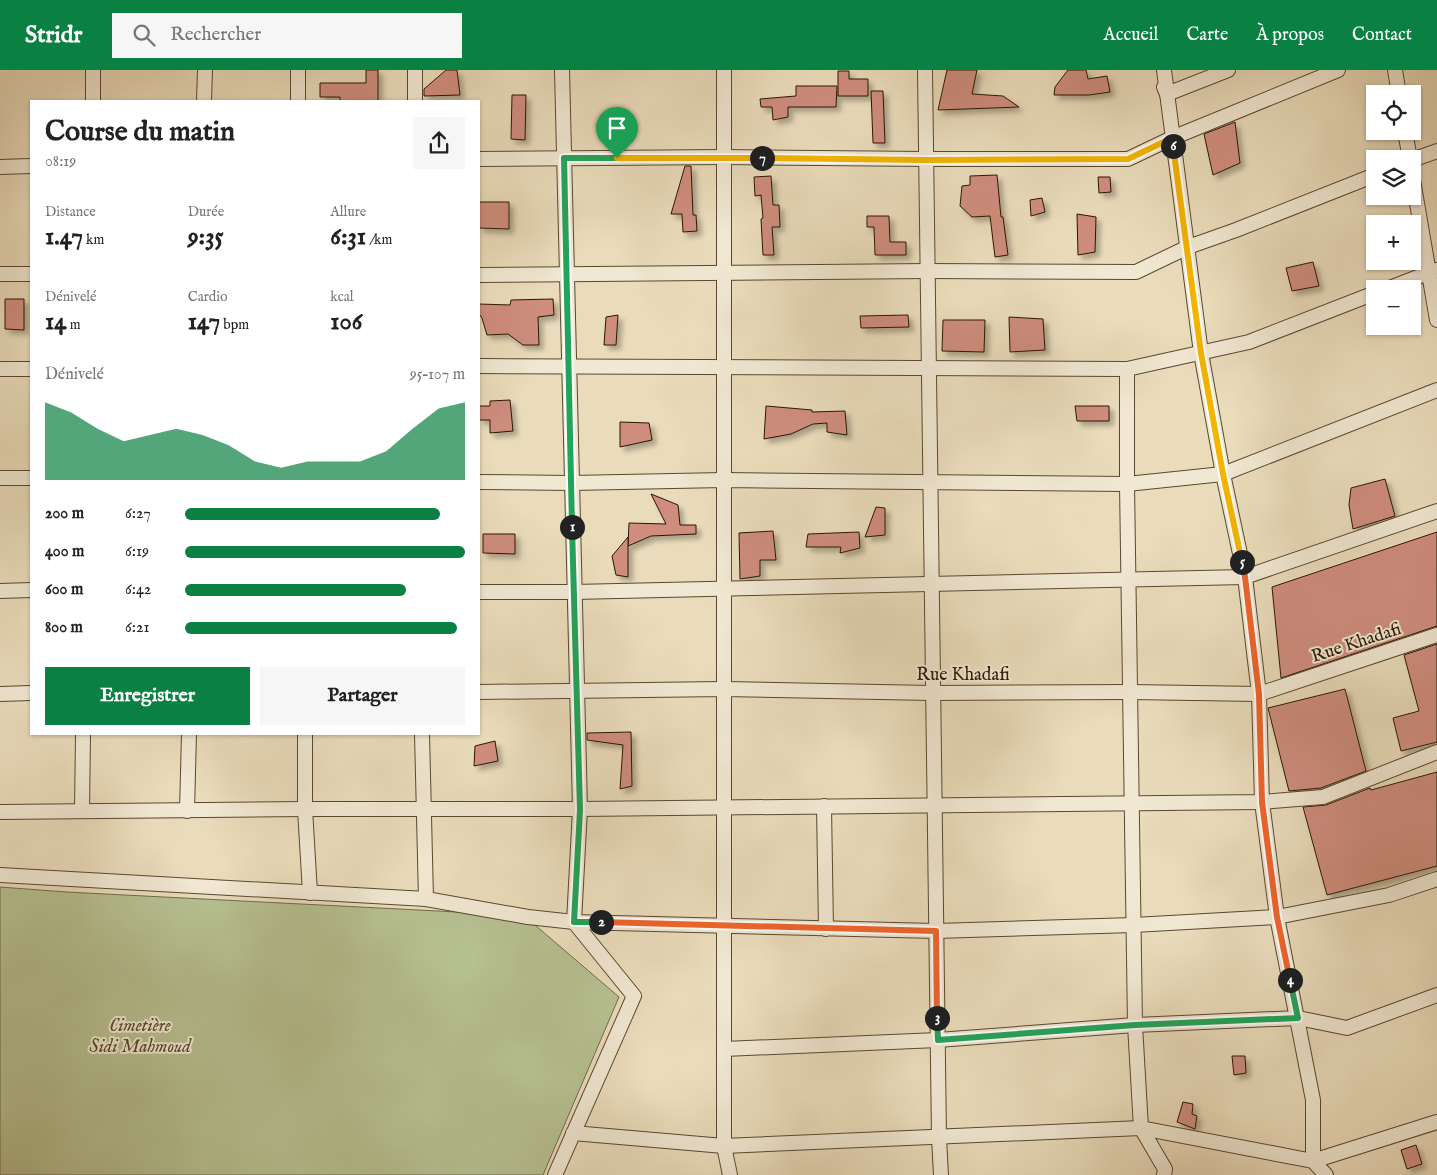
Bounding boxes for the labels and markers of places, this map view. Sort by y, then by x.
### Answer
pin [596,107,638,158]
pin: 6 [1160,134,1186,158]
pin: 7 [750,146,774,170]
pin: 1 [560,514,584,540]
pin: 5 [1230,550,1254,574]
pin: 2 [588,910,614,934]
pin: 4 [1278,968,1302,992]
pin: 3 [924,1006,950,1030]

